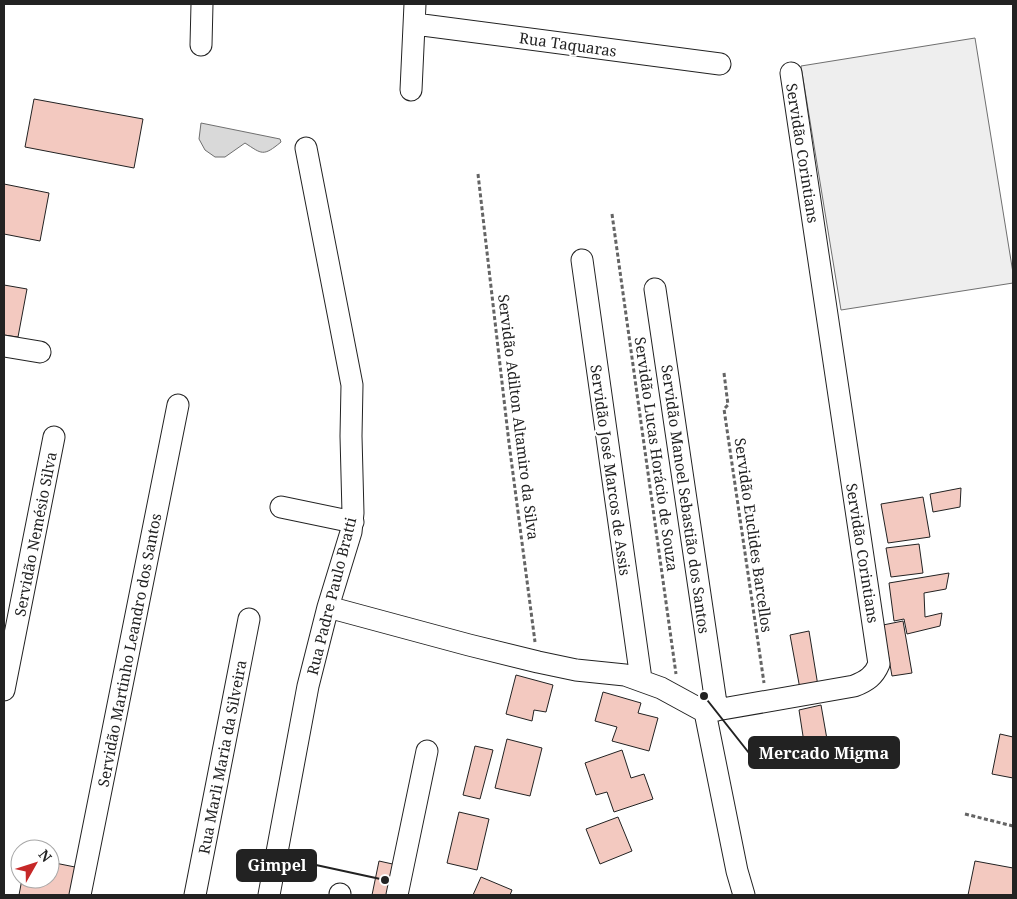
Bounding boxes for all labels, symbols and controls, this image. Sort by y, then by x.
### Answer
street label: Rua Taquaras [518,27,618,61]
street label: Servidão Corintians [782,82,824,225]
street label: Servidão Adilton Altamiro da Silva [494,293,544,541]
street label: Servidão Lucas Horácio de Souza [631,336,683,572]
street label: Servidão José Marcos de Assis [586,363,636,577]
street label: Servidão Manoel Sebastião dos Santos [657,363,715,635]
street label: Servidão Euclides Barcellos [730,437,778,634]
street label: Servidão Nemésio Silva [9,450,61,618]
street label: Servidão Corintians [842,482,884,625]
street label: Servidão Martinho Leandro dos Santos [93,511,165,788]
street label: Rua Padre Paulo Bratti [302,515,360,677]
street label: Rua Marli Maria da Silveira [193,658,251,856]
callout: Mercado Migma [749,737,899,768]
text: Mercado Migma [759,742,890,764]
north arrow [10,839,60,889]
text: N [35,845,56,866]
callout: Gimpel [237,850,316,881]
text: Gimpel [248,854,307,876]

